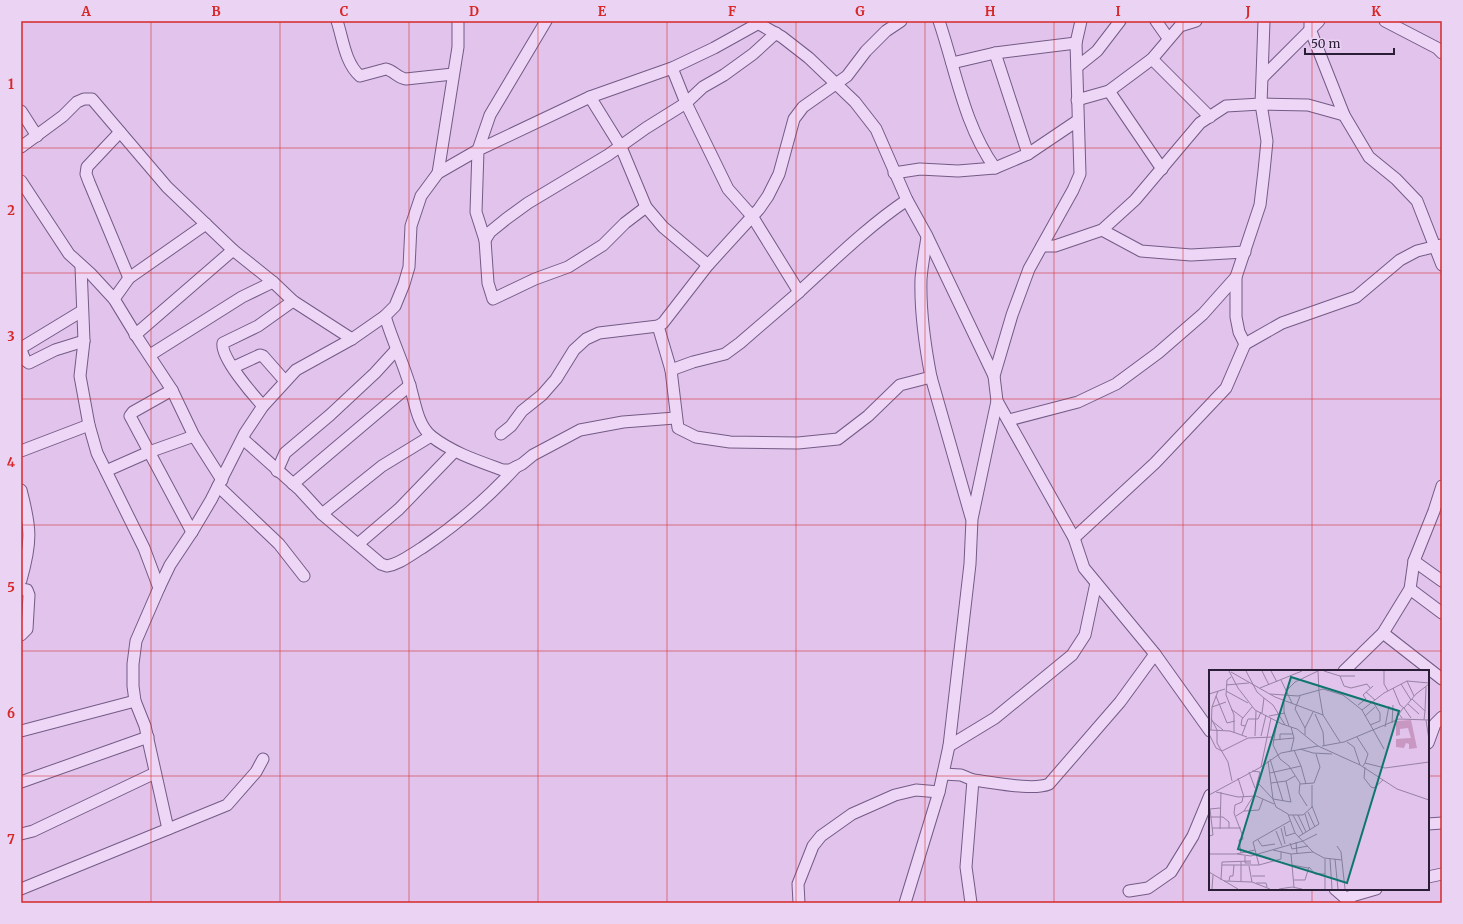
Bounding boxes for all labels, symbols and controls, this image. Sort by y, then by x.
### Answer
text: A [80,3,91,20]
text: B [211,3,221,20]
text: C [340,3,349,20]
text: D [469,3,479,20]
text: E [598,3,607,20]
text: F [728,3,736,20]
text: G [855,3,865,20]
text: H [985,3,996,20]
text: I [1115,3,1121,20]
text: J [1244,3,1251,20]
text: K [1371,3,1381,20]
scale bar [1305,30,1394,56]
text: 50 m [1311,36,1340,51]
text: 1 [8,76,14,93]
text: 2 [7,202,15,219]
text: 3 [7,328,15,345]
text: 4 [7,454,16,471]
text: 5 [7,579,15,596]
inset map [1209,670,1429,890]
text: 6 [7,705,15,722]
text: 7 [7,831,15,848]

